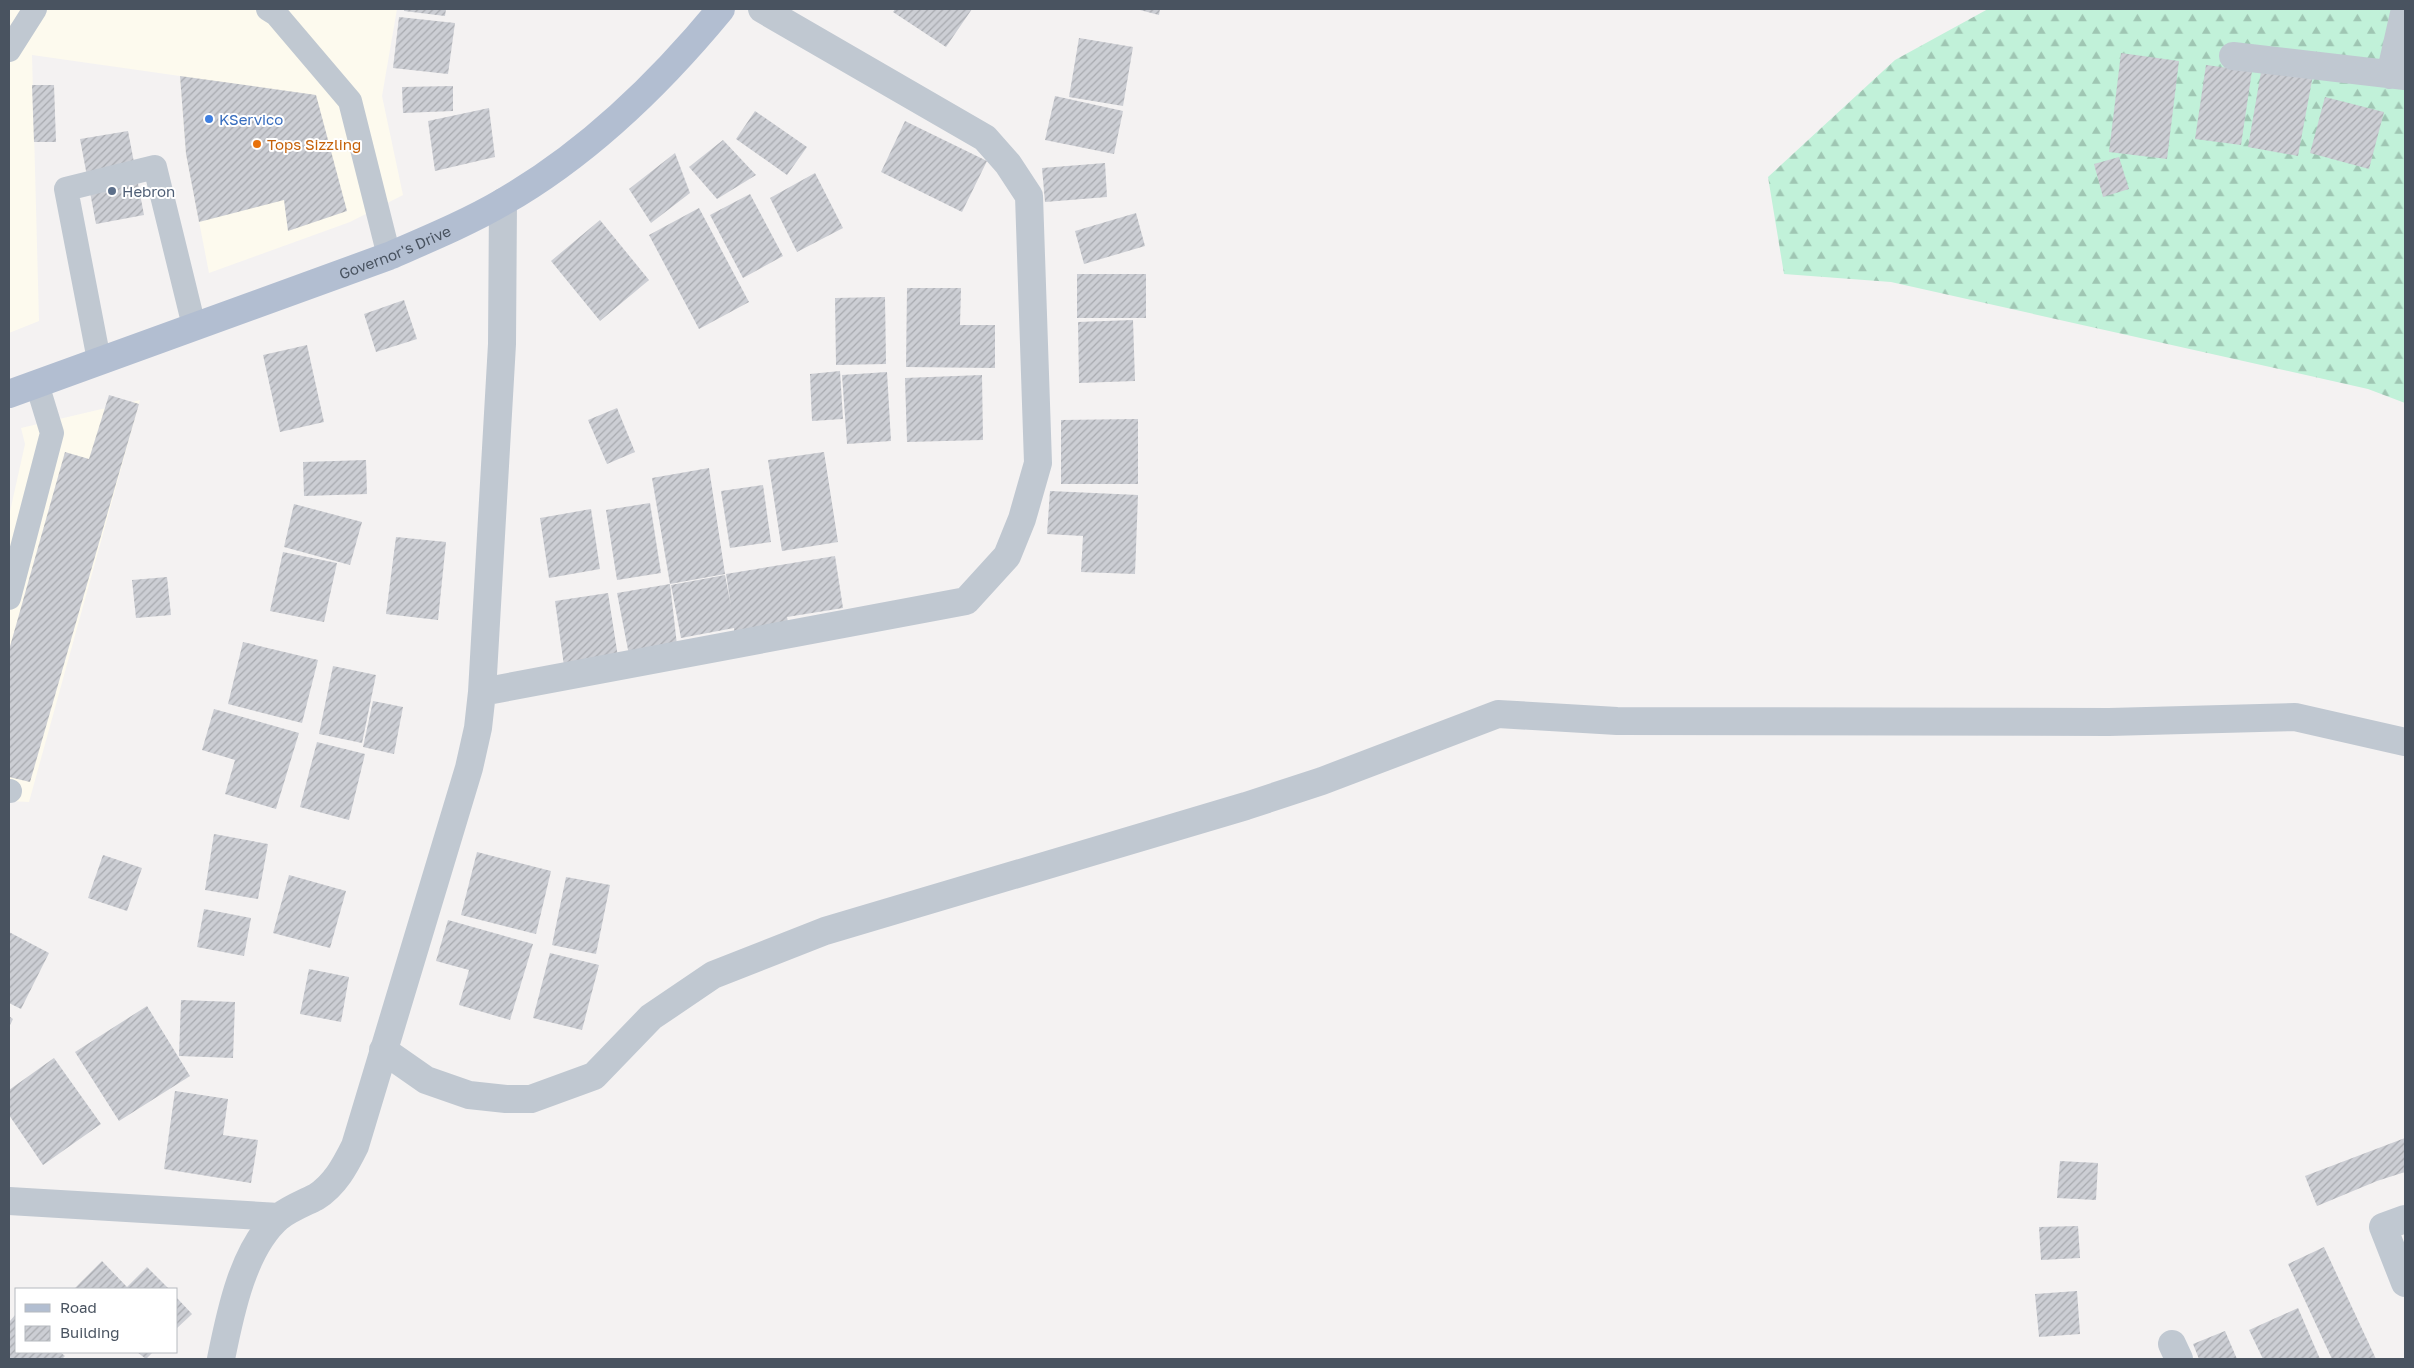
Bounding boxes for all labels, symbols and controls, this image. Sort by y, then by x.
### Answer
place label: KServico [219,110,283,128]
marker: KServico [203,113,215,125]
place label: Tops Sizzling [267,135,361,153]
marker: Tops Sizzling [251,138,263,150]
place label: Hebron [122,182,175,200]
marker: Hebron [106,185,118,197]
street label: Governor's Drive [336,221,454,282]
legend [15,1288,178,1353]
text: Road [60,1298,97,1316]
text: Building [60,1323,120,1341]

